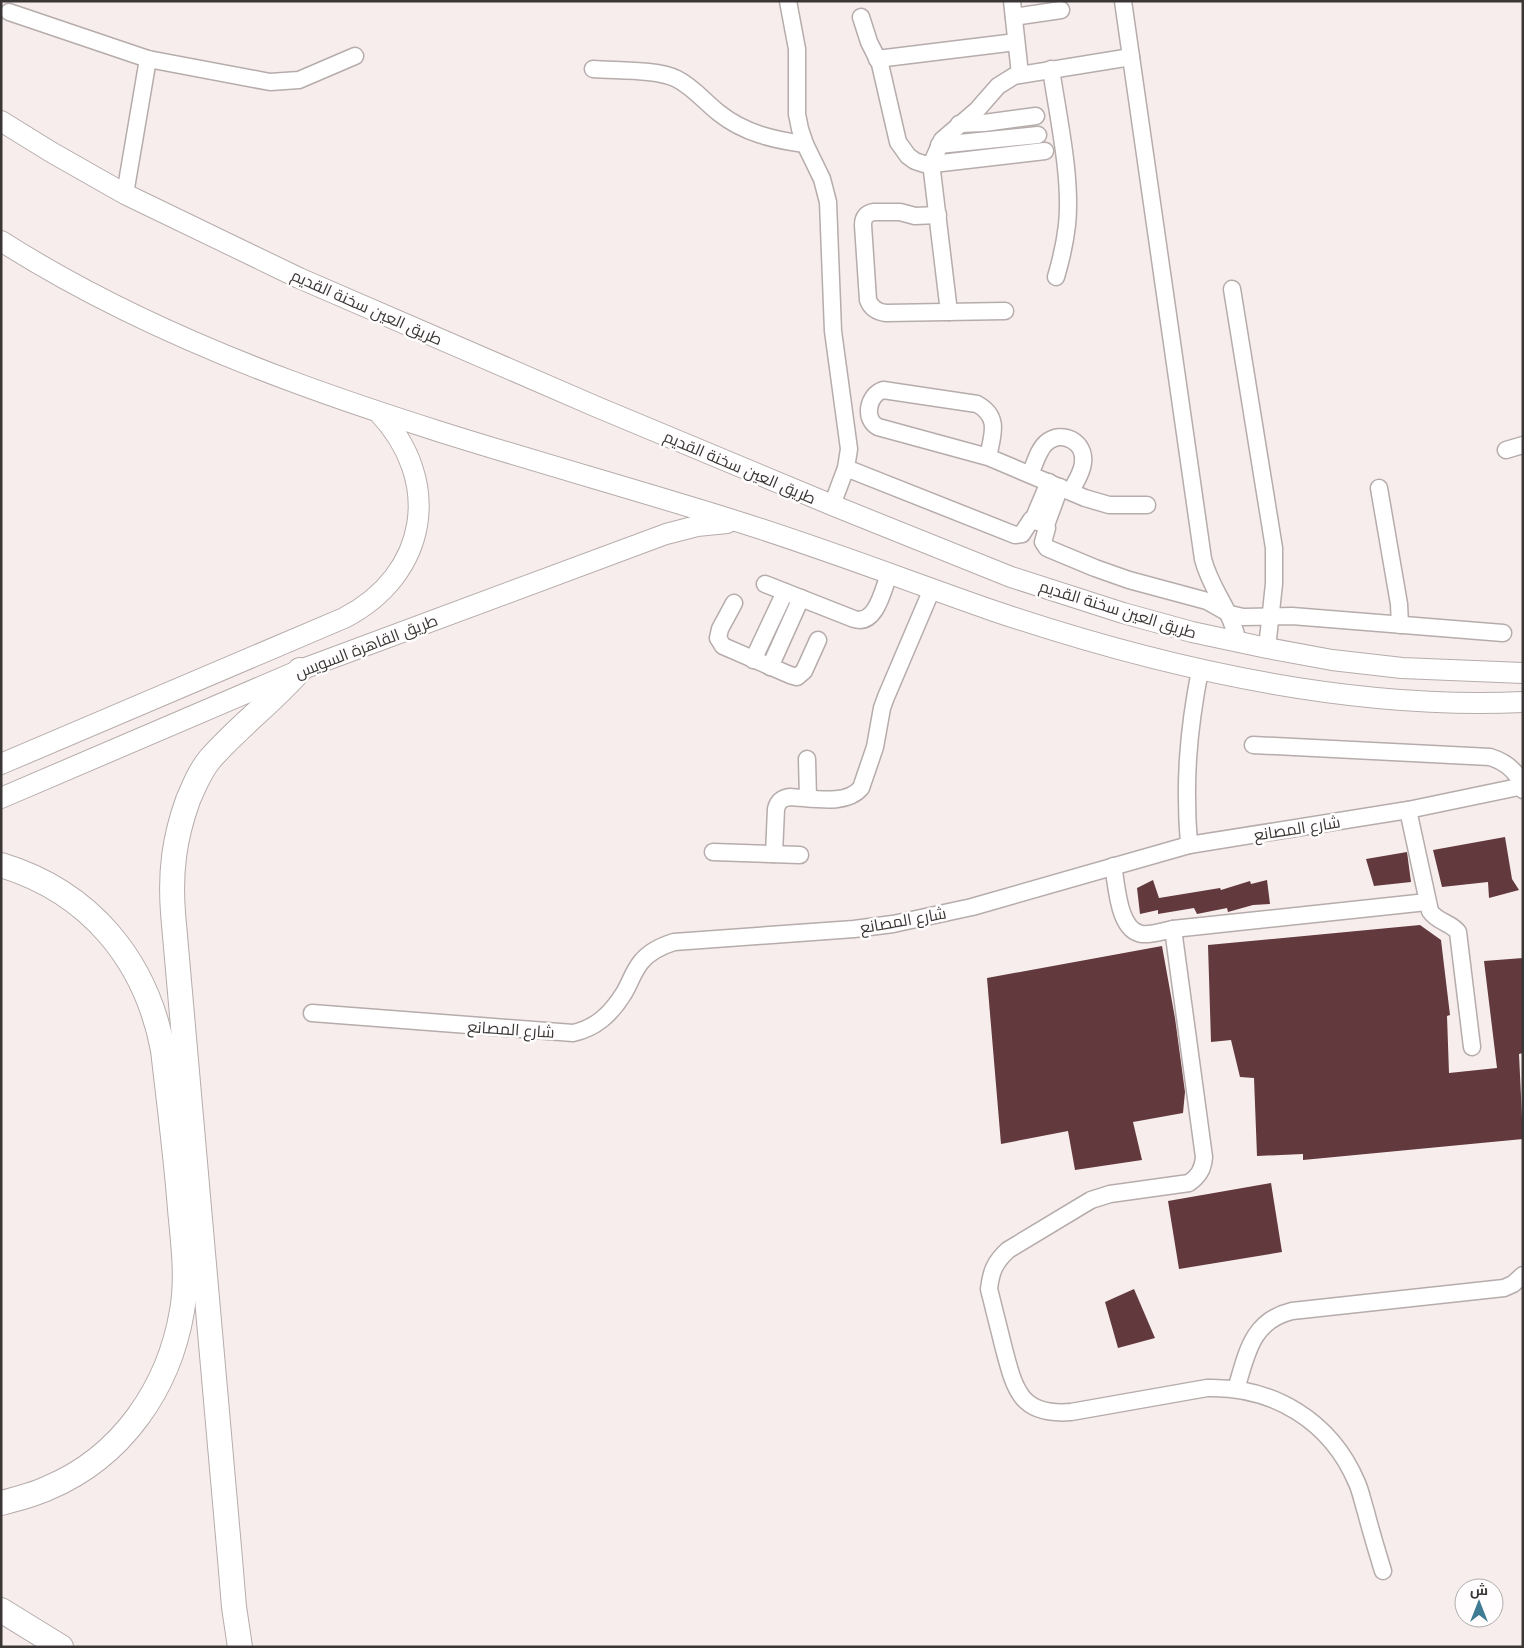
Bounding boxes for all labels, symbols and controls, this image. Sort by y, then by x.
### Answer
street label: طريق العين سخنة القديم [288,264,446,351]
street label: طريق العين سخنة القديم [660,425,819,510]
street label: طريق العين سخنة القديم [1036,575,1199,644]
street label: طريق القاهرة السويس [291,609,441,684]
street label: شارع المصانع [1252,810,1342,847]
street label: شارع المصانع [858,902,948,939]
street label: شارع المصانع [467,1015,555,1044]
north arrow [1454,1578,1504,1628]
text: ش [1470,1580,1488,1600]

